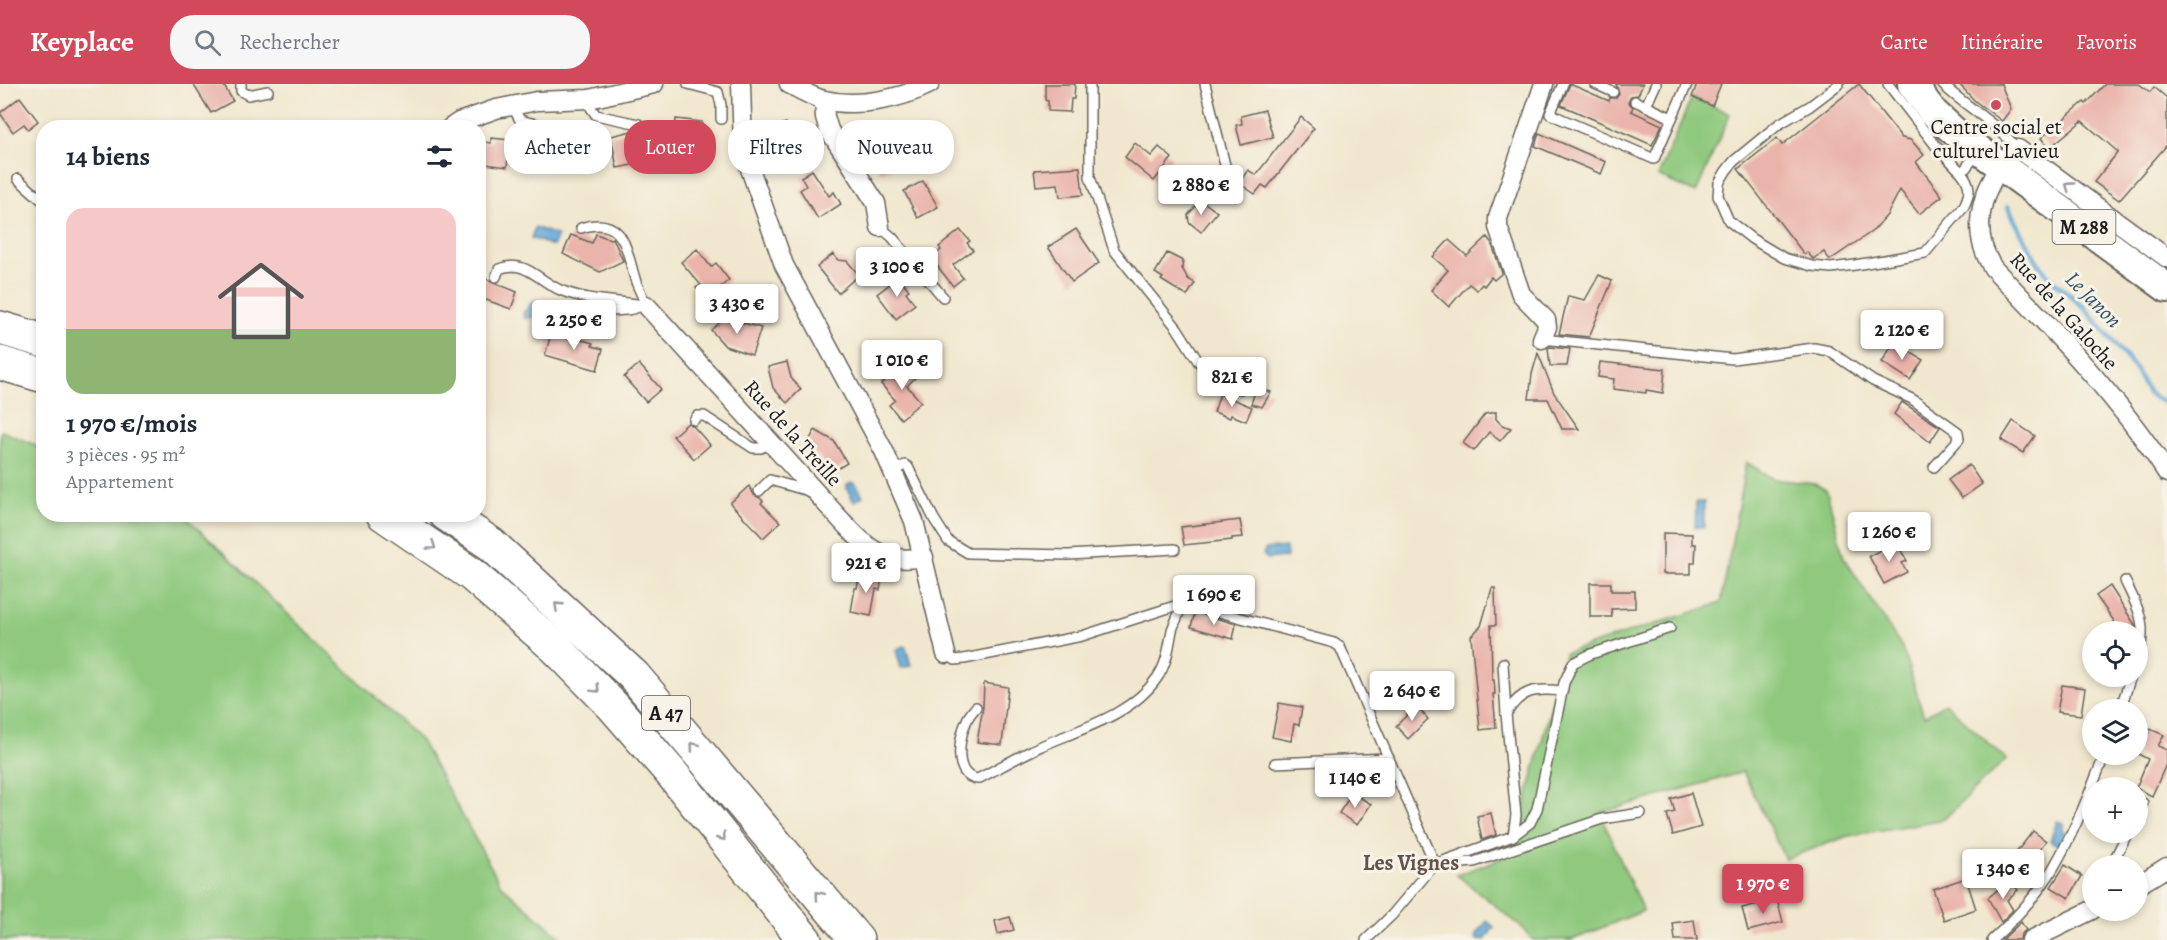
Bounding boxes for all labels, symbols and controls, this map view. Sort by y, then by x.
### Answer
search box [170,15,590,69]
text: Keyplace [30,23,134,61]
icon: search [191,26,224,59]
text: Rechercher [239,27,340,57]
text: Carte [1880,28,1928,56]
text: Itinéraire [1961,28,2043,56]
text: Favoris [2076,28,2137,56]
marker: Centre social et culturel Lavieu [1989,98,2003,112]
place label: Centre social et culturel Lavieu [1930,113,2062,165]
chip: Acheter [504,120,612,174]
chip: Louer [624,120,716,174]
chip: Filtres [728,120,824,174]
chip: Nouveau [836,120,954,174]
text: 14 biens [66,139,150,174]
icon: filters [423,140,456,173]
pin: 2 880 € [1146,165,1256,216]
text: 2 880 € [1172,171,1230,198]
one-way arrow [2065,182,2076,193]
road number: M 288 [2052,210,2116,244]
street label: Rue de la Galoche [2004,246,2124,376]
icon: home [207,247,315,355]
pin: 3 100 € [842,247,952,298]
text: 3 100 € [870,253,924,280]
water label: Le Janon [2058,265,2128,335]
pin: 3 430 € [682,284,792,335]
text: 3 430 € [709,290,765,317]
pin: 2 250 € [519,300,629,351]
text: 2 250 € [546,306,602,333]
pin: 2 120 € [1847,310,1957,361]
text: 2 120 € [1875,316,1929,343]
pin: 1 010 € [847,340,957,391]
text: 1 010 € [876,346,928,373]
pin: 821 € [1190,357,1274,408]
text: 821 € [1211,363,1253,390]
street label: Rue de la Treille [738,374,848,492]
text: 1 970 €/mois [66,406,197,441]
text: 3 pièces · 95 m² [66,441,185,468]
text: Appartement [66,468,174,495]
pin: 1 260 € [1834,512,1944,563]
text: 1 260 € [1862,518,1916,545]
one-way arrow [425,539,436,550]
pin: 921 € [824,543,908,594]
text: 921 € [845,549,887,576]
pin: 1 690 € [1159,575,1269,626]
text: 1 690 € [1187,581,1241,608]
one-way arrow [555,602,565,613]
map controls [2082,621,2148,921]
button: locate [2082,621,2148,687]
pin: 2 640 € [1357,671,1467,722]
text: 2 640 € [1384,677,1440,704]
one-way arrow [589,682,599,693]
road number: A 47 [642,696,690,730]
button: layers [2082,699,2148,765]
one-way arrow [690,742,701,753]
pin: 1 140 € [1300,758,1410,809]
text: 1 140 € [1329,764,1381,791]
button: + [2082,777,2148,843]
one-way arrow [715,830,726,841]
district label: Les Vignes [1363,848,1459,878]
pin: 1 340 € [1948,849,2058,900]
text: 1 340 € [1976,855,2030,882]
button: − [2082,855,2148,921]
pin: 1 970 € [1708,864,1818,915]
text: 1 970 € [1736,870,1790,897]
one-way arrow [816,891,827,902]

